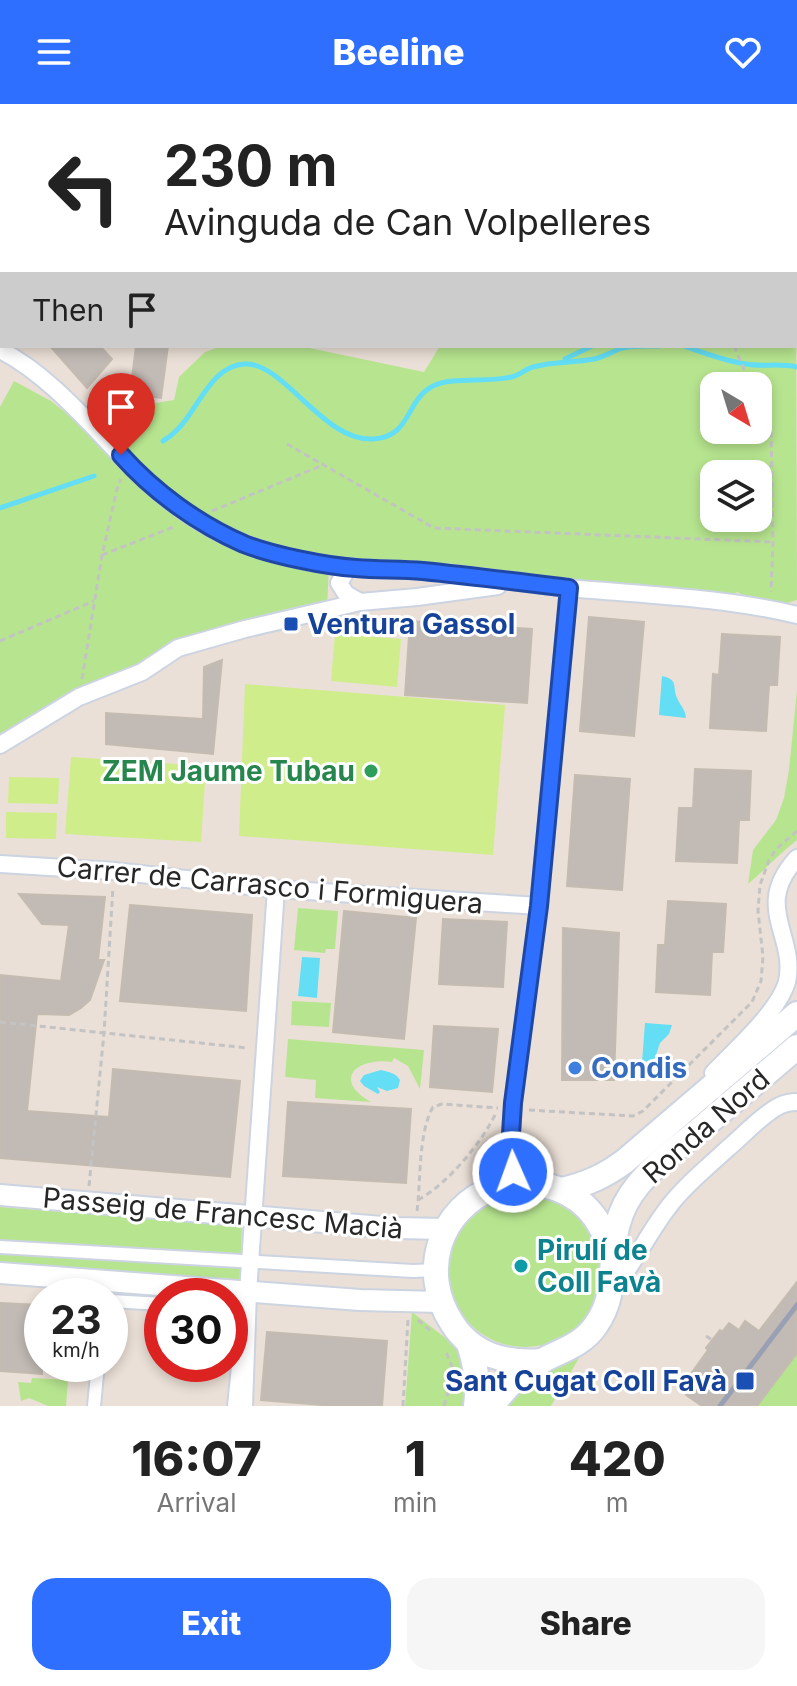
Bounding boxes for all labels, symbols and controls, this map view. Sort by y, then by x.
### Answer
icon: menu [32,30,76,74]
text: Beeline [332,30,465,74]
icon: heart [721,30,765,74]
text: 230 m [164,132,338,200]
icon: left [32,136,136,240]
text: Avinguda de Can Volpelleres [164,200,651,244]
icon: arrive [120,288,164,332]
text: Then [32,292,104,328]
north arrow [700,372,772,444]
map controls [700,372,772,532]
pin [87,373,155,455]
icon: arrive [99,385,143,429]
button: layers [700,460,772,532]
place label: Ventura Gassol [307,607,515,641]
marker: Ventura Gassol [282,615,300,633]
place label: ZEM Jaume Tubau [102,754,355,788]
marker: ZEM Jaume Tubau [362,762,380,780]
street label: Carrer de Carrasco i Formiguera [56,849,484,921]
place label: Condis [591,1051,687,1085]
marker: Condis [566,1059,584,1077]
street label: Ronda Nord [636,1062,776,1190]
position arrow [471,1130,555,1214]
street label: Passeig de Francesc Macià [41,1180,405,1246]
place label: Pirulí de Coll Favà [537,1233,661,1299]
marker: Pirulí de Coll Favà [512,1257,530,1275]
speed limit sign: 30 [144,1278,248,1382]
text: 23 [50,1295,102,1344]
text: km/h [52,1338,100,1362]
place label: Sant Cugat Coll Favà [445,1364,727,1398]
marker: Sant Cugat Coll Favà [734,1370,756,1392]
text: 16:07 [131,1429,262,1488]
text: 1 [405,1429,426,1488]
text: 420 [569,1429,666,1488]
text: Arrival [157,1487,237,1518]
text: min [393,1487,437,1518]
text: m [606,1487,629,1518]
button: Exit [32,1578,391,1670]
button: Share [407,1578,765,1670]

